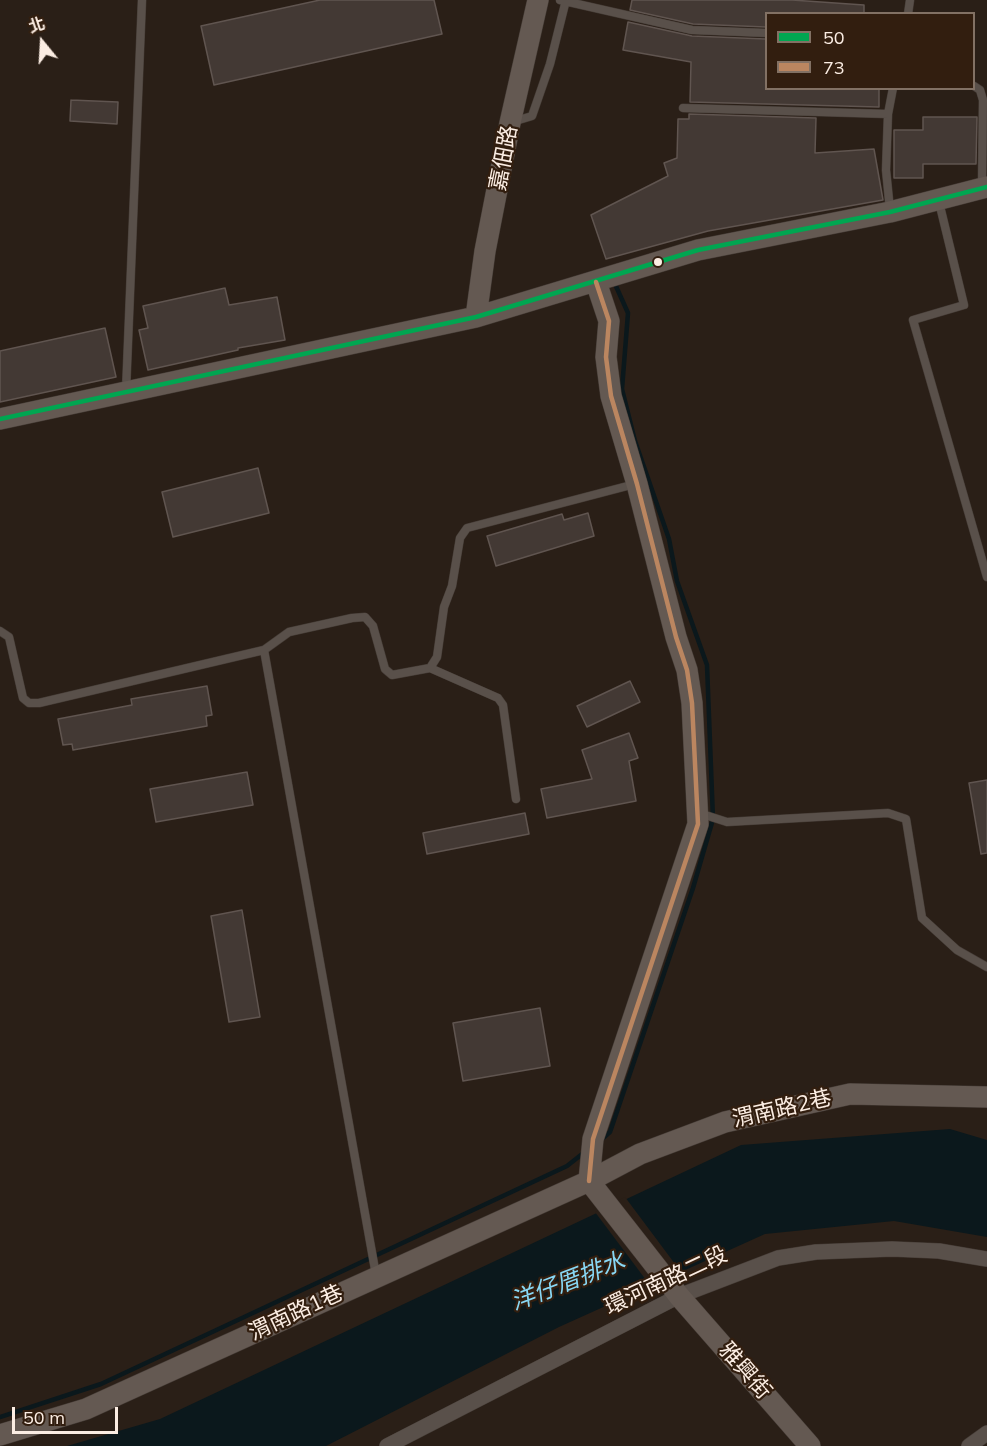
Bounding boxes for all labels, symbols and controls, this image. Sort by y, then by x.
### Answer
north arrow [12,12,72,72]
legend [765,12,975,90]
text: 北 [26,13,47,37]
text: 50 [823,26,845,49]
text: 73 [823,56,845,79]
street label: 嘉佃路 [485,123,523,193]
unlabelled marker [652,256,664,268]
street label: 渭南路2巷 [730,1085,834,1133]
street label: 環河南路二段 [601,1241,731,1321]
water label: 洋仔厝排水 [507,1247,629,1317]
street label: 渭南路1巷 [245,1280,347,1346]
street label: 雅興街 [713,1337,777,1405]
scale bar [15,1395,122,1433]
text: 50 m [23,1406,65,1429]

